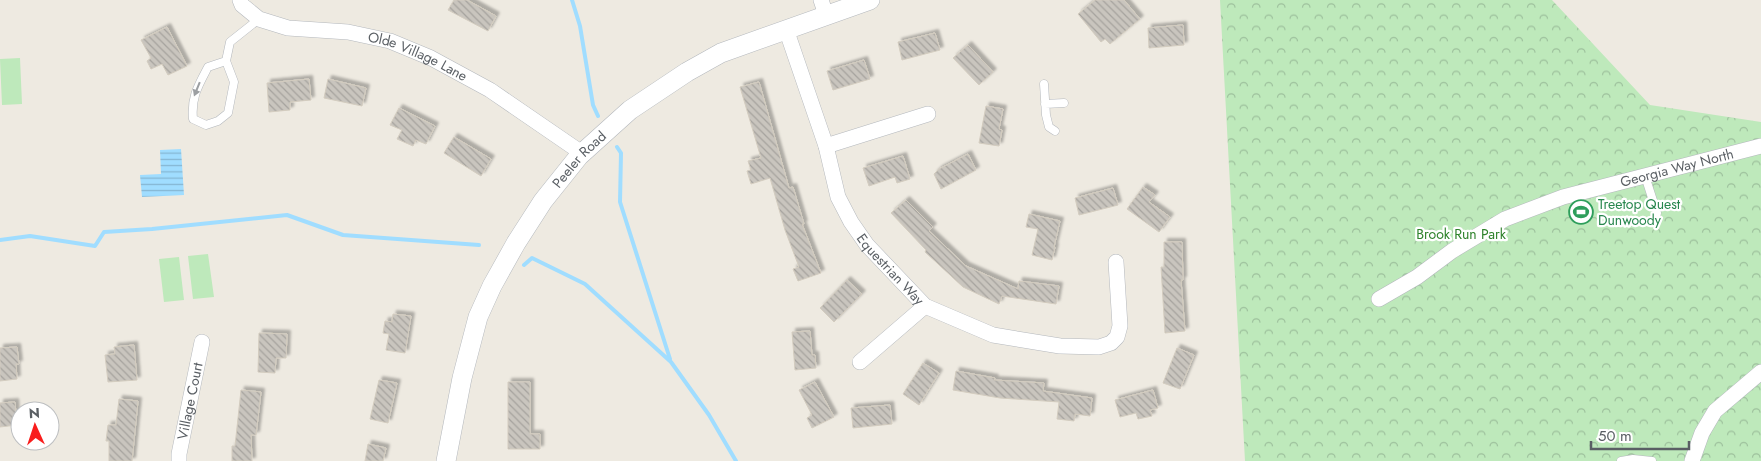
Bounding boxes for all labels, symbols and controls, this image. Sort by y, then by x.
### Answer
street label: Olde Village Lane [366,27,471,86]
one-way arrow [193,82,200,97]
street label: Peeler Road [547,126,610,192]
street label: Georgia Way North [1618,143,1736,192]
place label: Treetop Quest Dunwoody [1598,194,1681,230]
sports icon: Treetop Quest Dunwoody [1568,199,1594,225]
park label: Brook Run Park [1416,224,1507,244]
street label: Equestrian Way [852,230,930,310]
street label: Village Court [172,360,208,441]
north arrow [10,401,60,451]
text: N [28,403,40,423]
scale bar [1591,418,1688,450]
text: 50 m [1598,425,1632,447]

